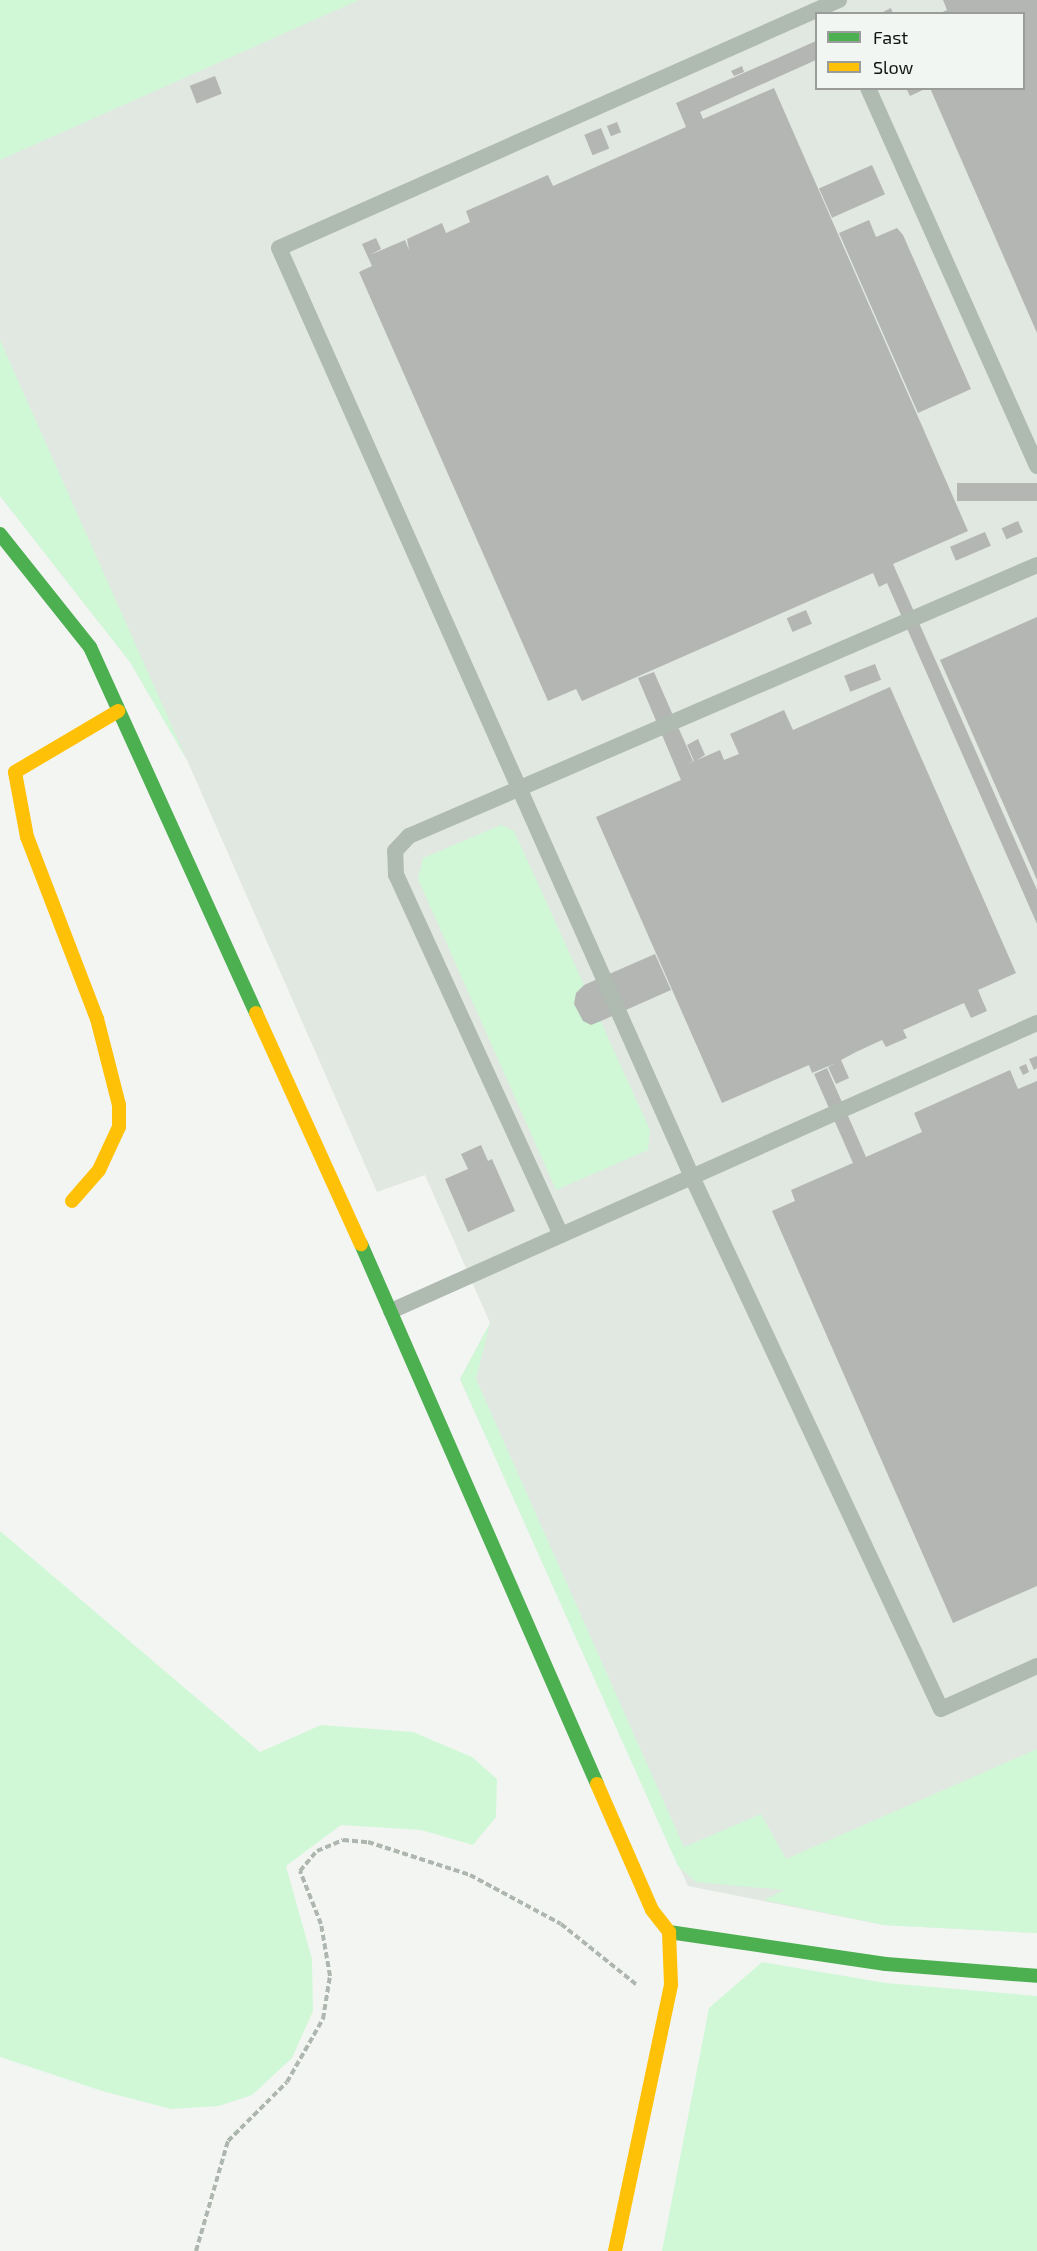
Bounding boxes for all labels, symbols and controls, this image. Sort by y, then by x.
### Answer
legend [815,12,1025,90]
text: Fast [873,26,908,48]
text: Slow [873,56,913,78]

